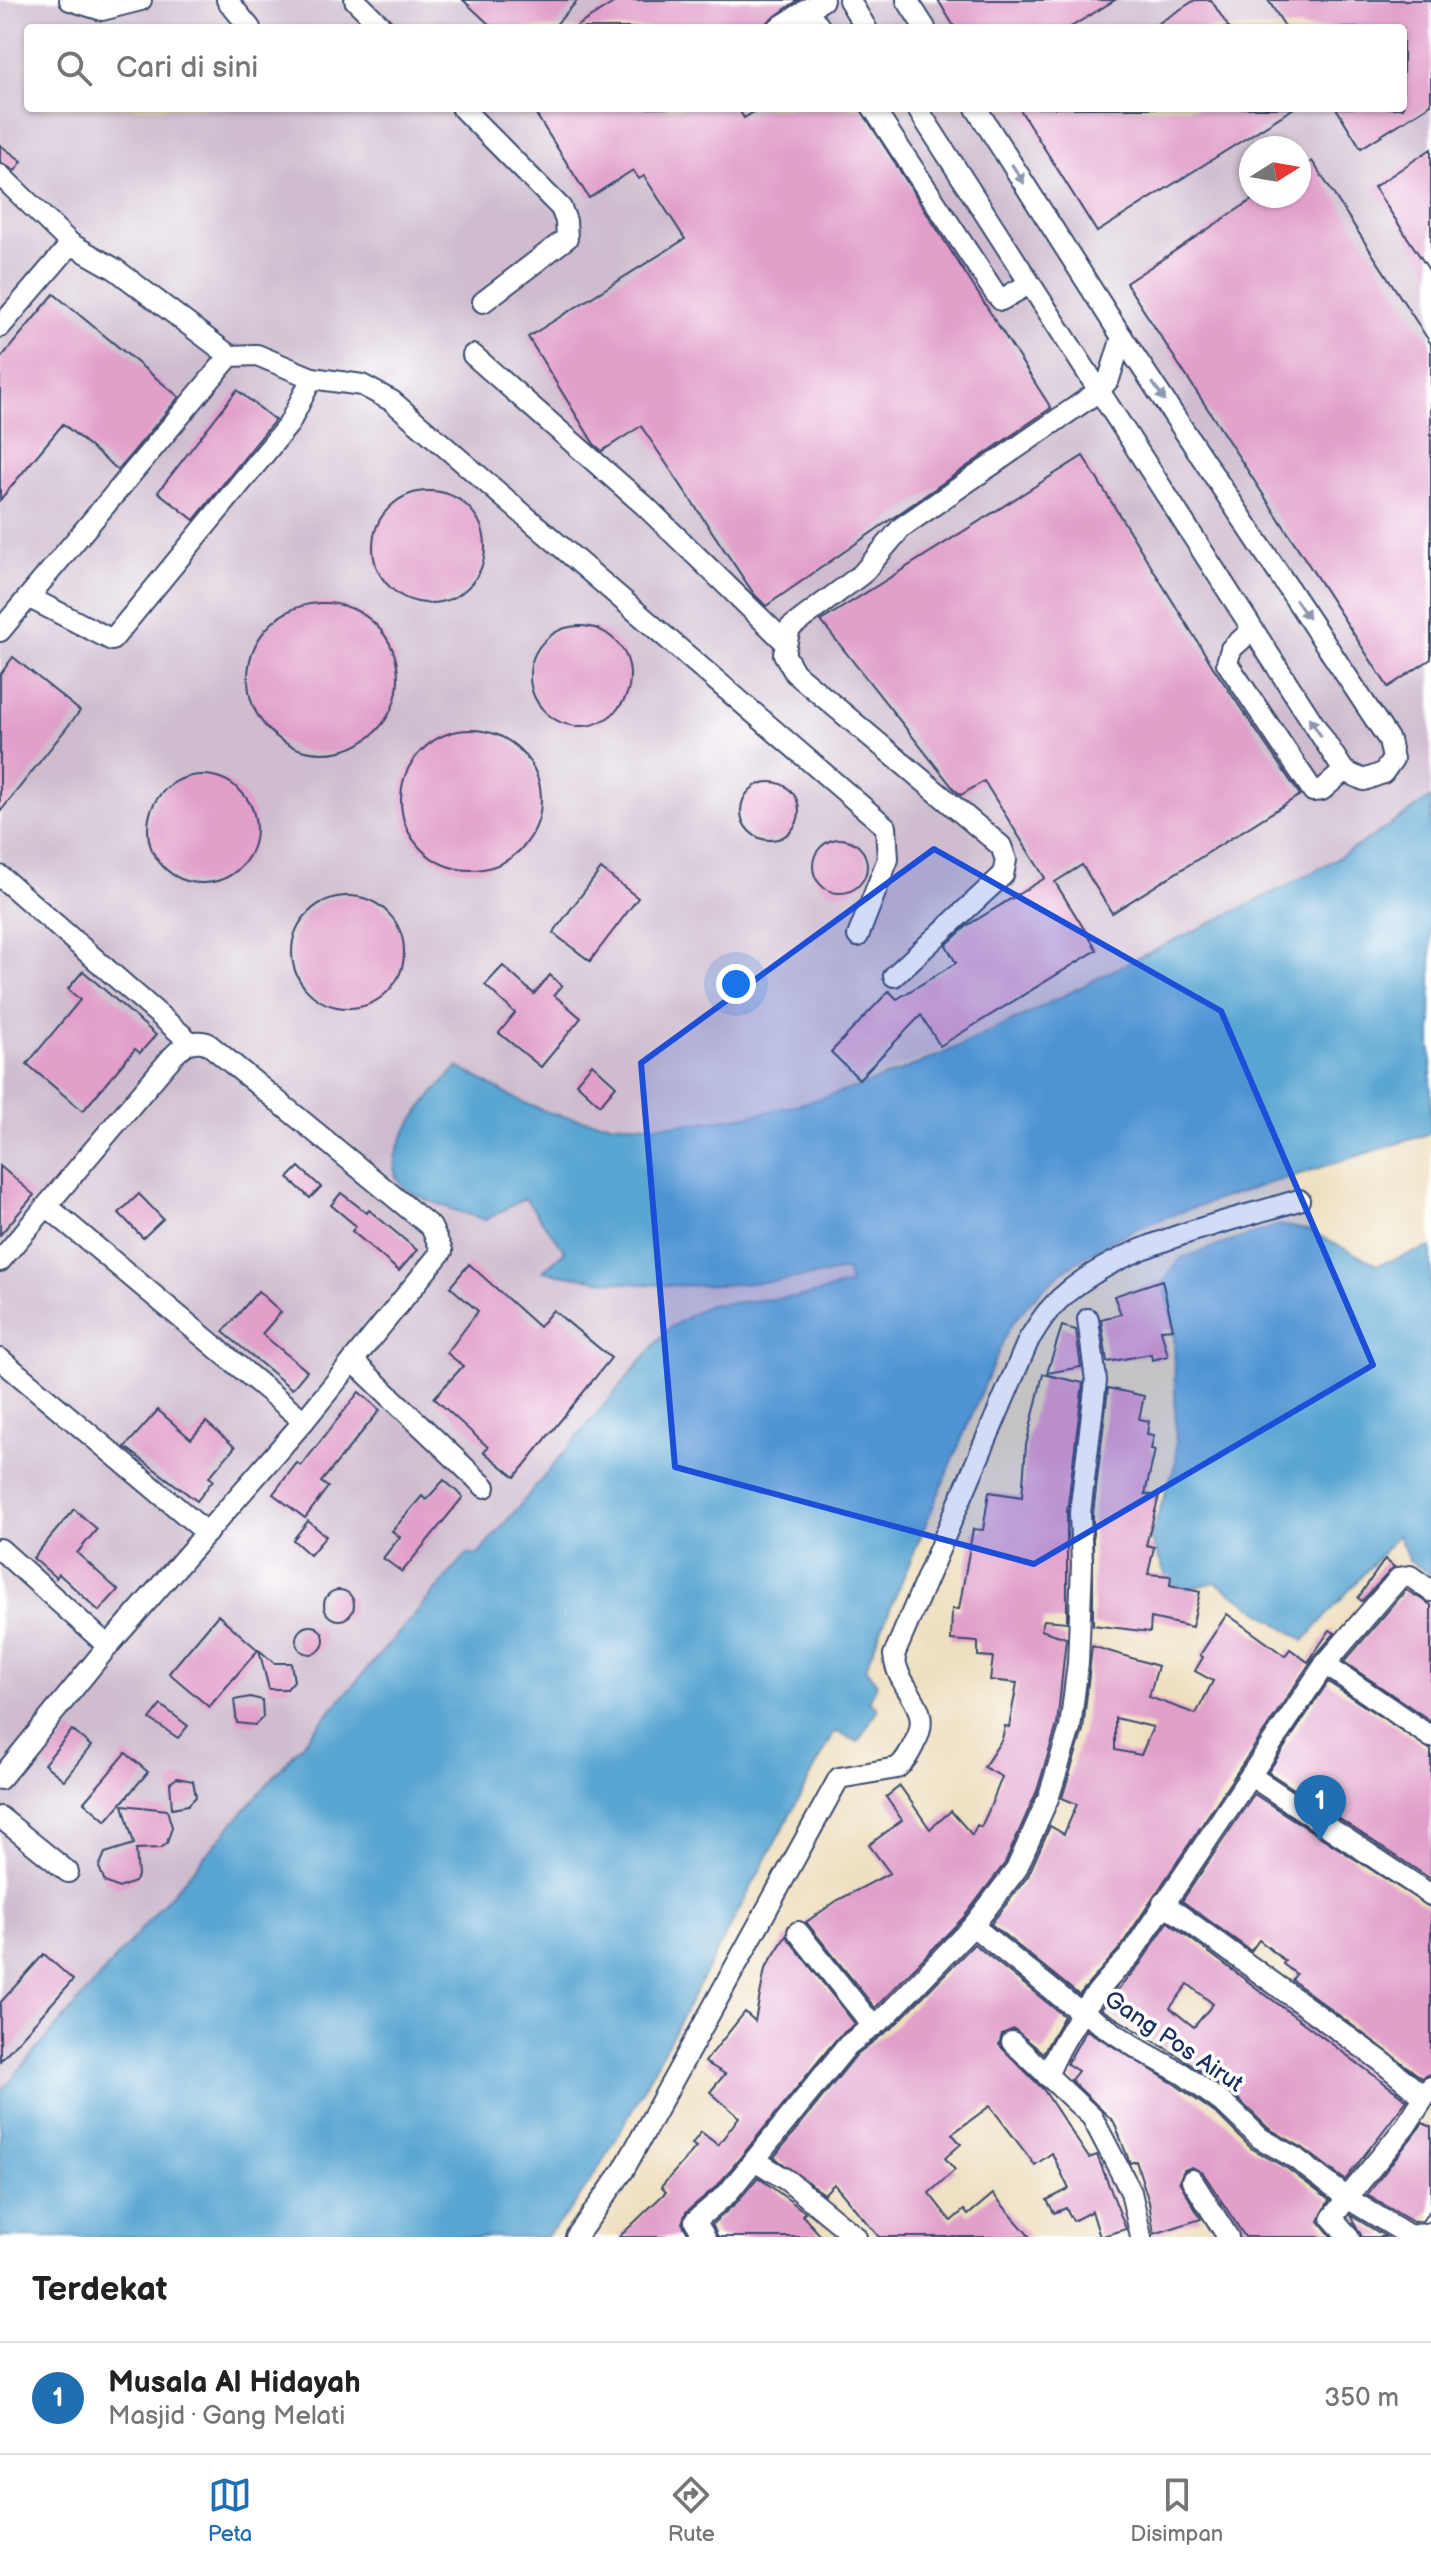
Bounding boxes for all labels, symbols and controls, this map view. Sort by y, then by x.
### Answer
search box [24,24,1407,112]
icon: search [52,46,96,90]
text: Cari di sini [116,50,258,86]
north arrow [1239,136,1311,208]
one-way arrow [1010,163,1025,185]
one-way arrow [1151,382,1166,403]
one-way arrow [1295,598,1309,620]
one-way arrow [1308,716,1323,738]
your location [716,964,756,1004]
pin: 1 [1294,1775,1346,1841]
street label: Gang Pos Airut [1099,1984,1249,2099]
text: Terdekat [32,2269,167,2310]
text: Musala Al Hidayah [108,2365,361,2401]
text: 1 [53,2383,63,2414]
text: 350 m [1324,2383,1399,2414]
text: Masjid · Gang Melati [108,2401,345,2432]
tab: Peta [208,2473,252,2548]
tab: Rute [668,2473,715,2548]
tab: Disimpan [1130,2473,1223,2548]

